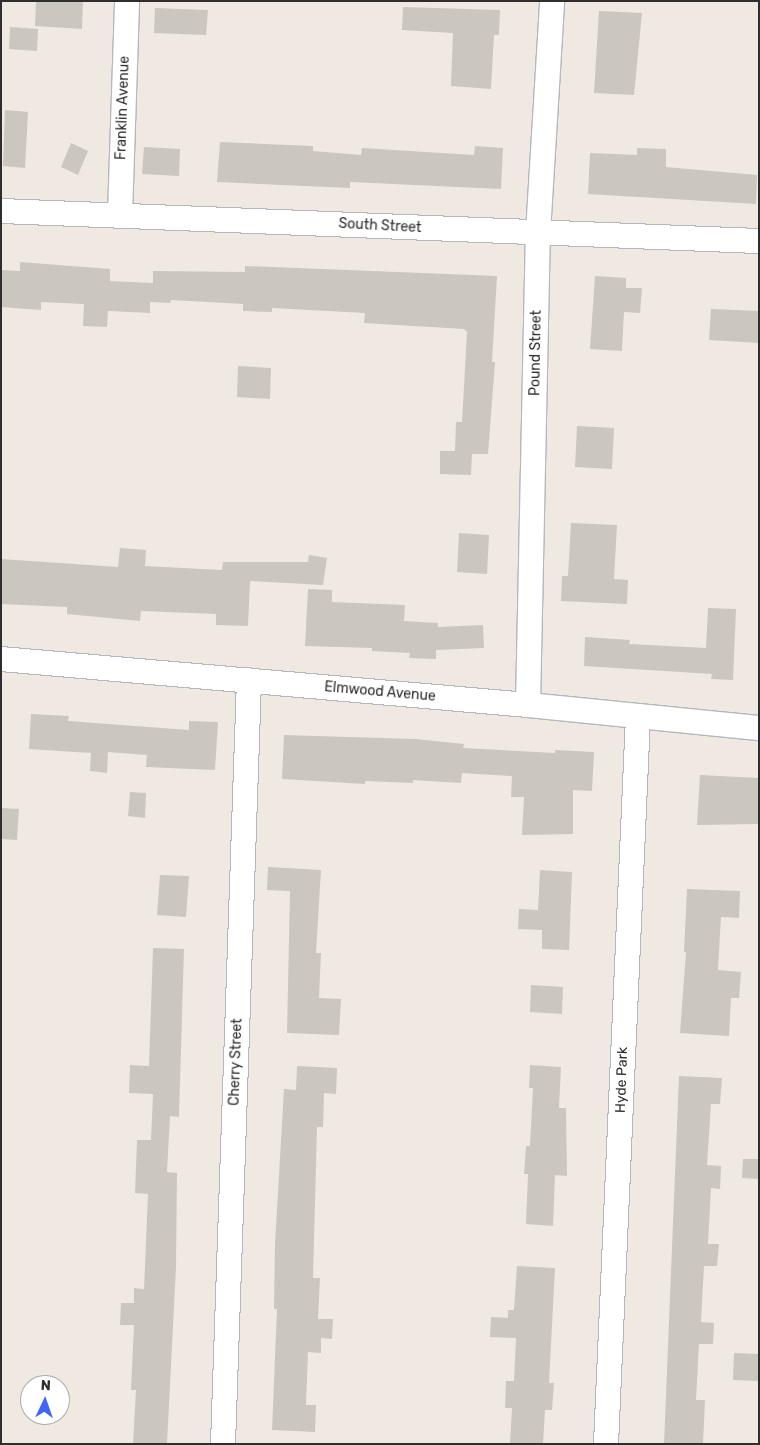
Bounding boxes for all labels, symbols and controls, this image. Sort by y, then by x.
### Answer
street label: Franklin Avenue [113,56,133,160]
street label: South Street [338,215,422,237]
street label: Pound Street [527,310,545,396]
street label: Elmwood Avenue [323,679,437,705]
street label: Cherry Street [226,1018,246,1106]
street label: Hyde Park [612,1047,632,1113]
north arrow [20,1375,70,1425]
text: N [40,1377,51,1394]

